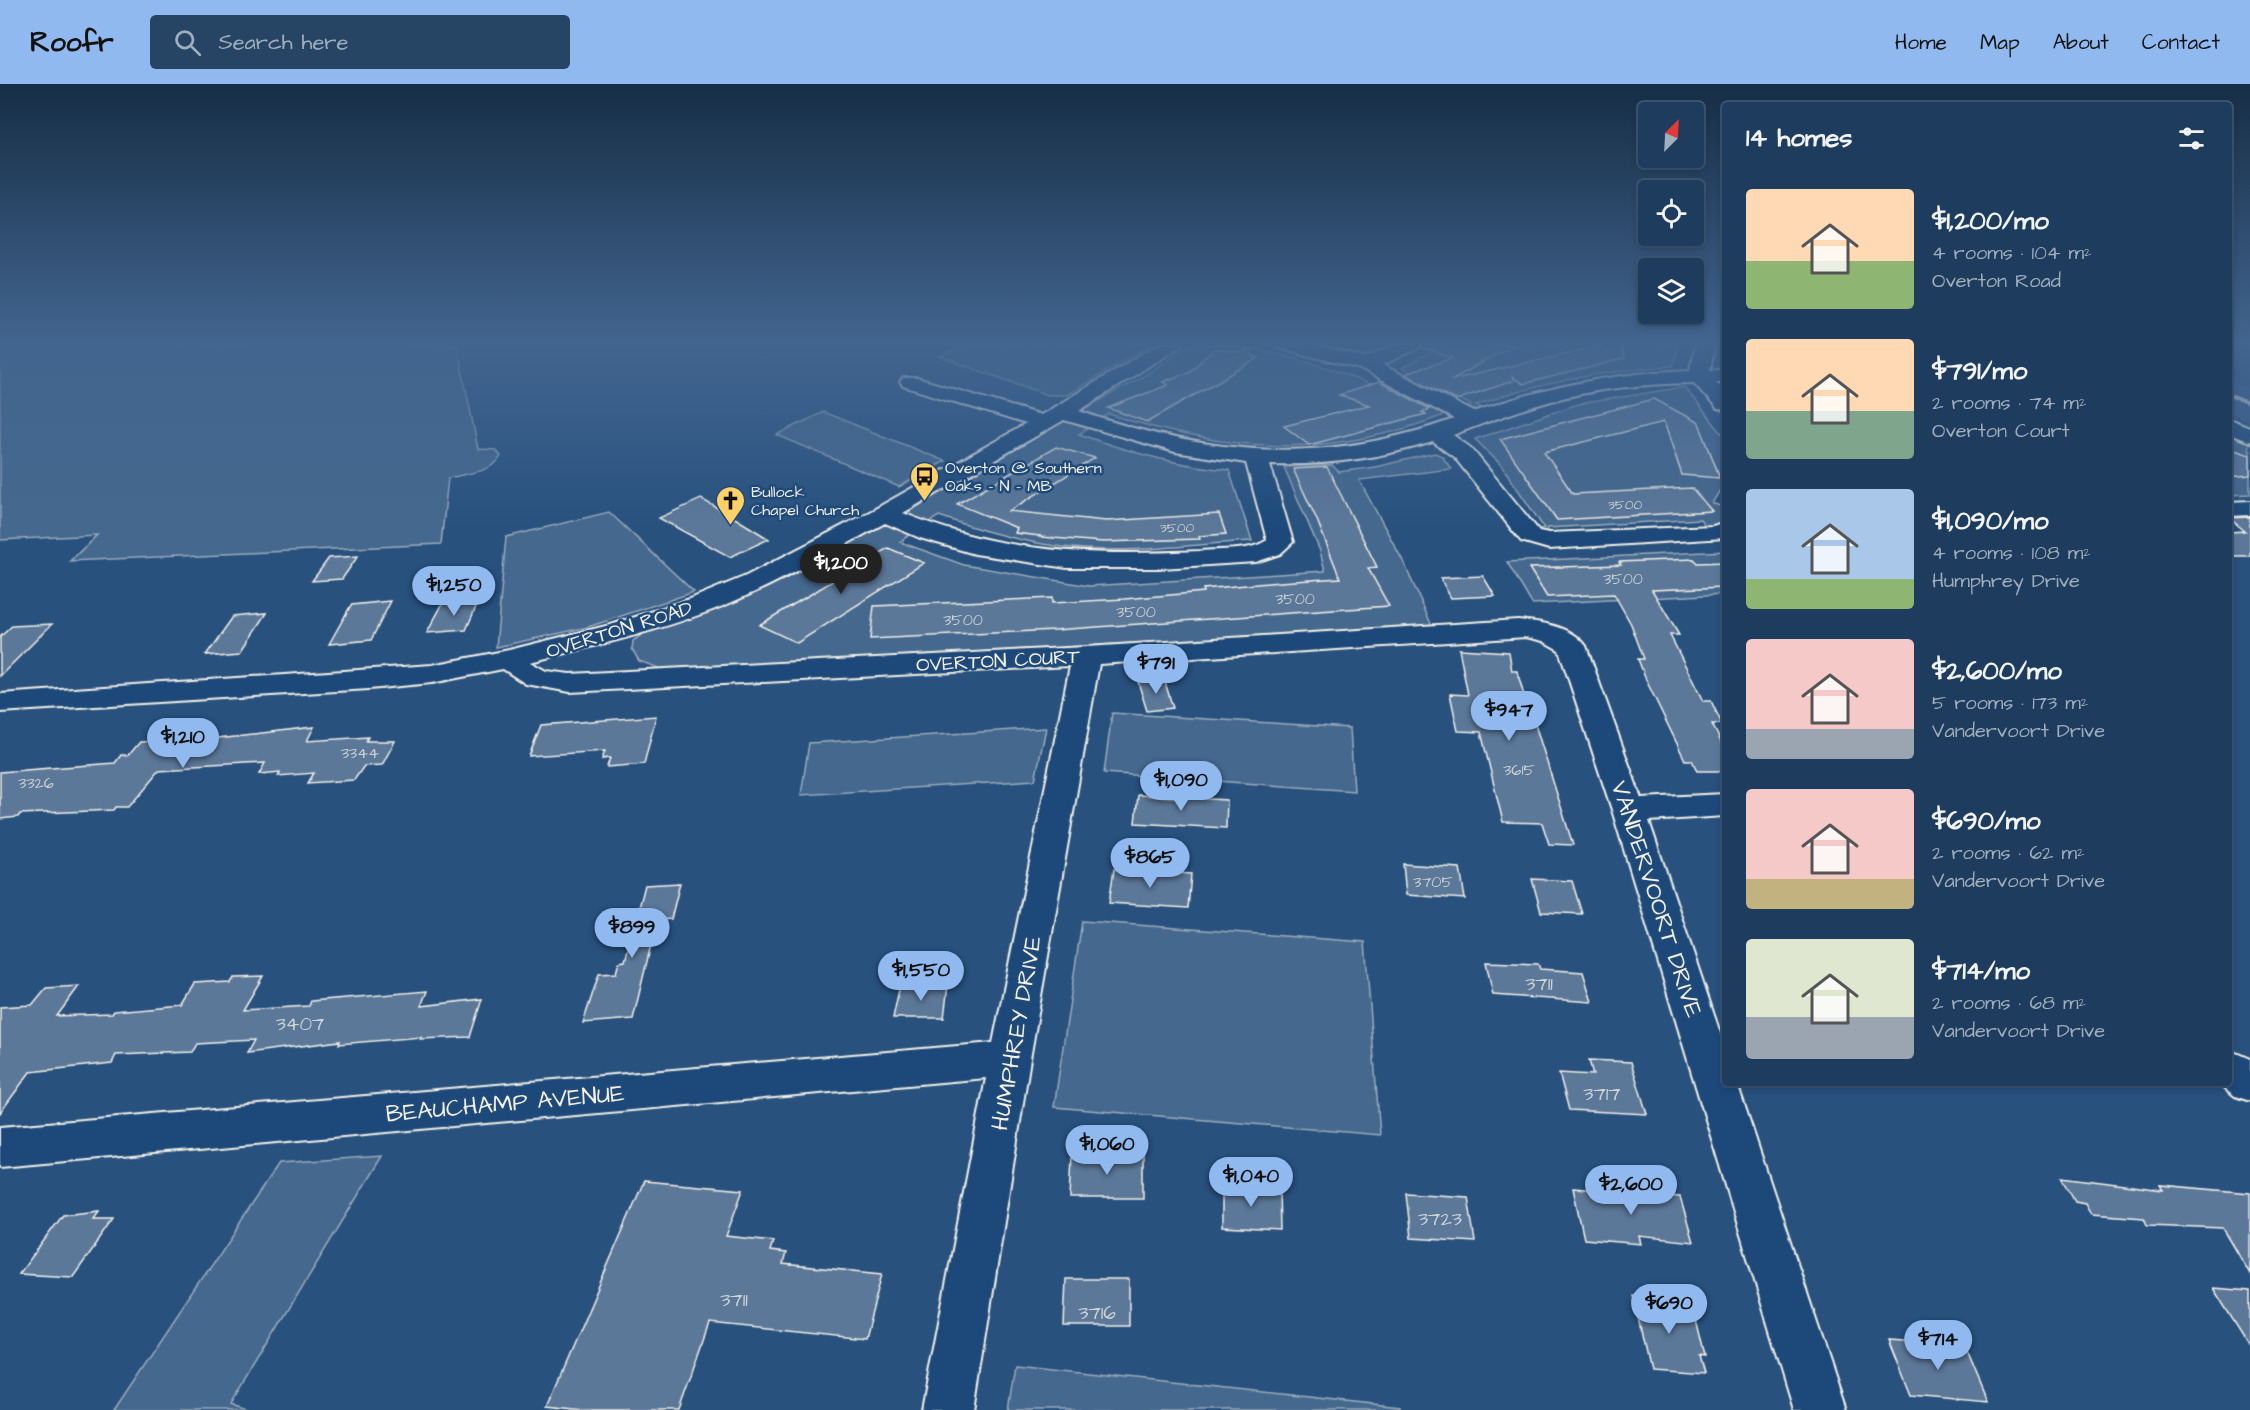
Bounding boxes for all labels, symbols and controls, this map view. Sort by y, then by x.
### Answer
search box [150,15,570,69]
text: Roofr [30,23,114,62]
icon: search [171,26,204,59]
text: Search here [219,27,348,58]
text: Home [1895,28,1947,57]
text: Map [1980,28,2020,57]
text: About [2053,28,2109,57]
text: Contact [2142,28,2220,57]
north arrow [1638,102,1704,168]
map controls [1638,102,1704,324]
text: 14 homes [1746,120,1852,156]
icon: filters [2175,122,2208,155]
button: locate [1638,180,1704,246]
text: $1,200/mo [1932,203,2049,239]
icon: home [1794,213,1866,285]
text: 4 rooms · 104 m² [1932,239,2091,267]
button: layers [1638,258,1704,324]
text: Overton Road [1932,267,2061,295]
text: $791/mo [1932,353,2027,389]
icon: home [1794,363,1866,435]
text: 2 rooms · 74 m² [1932,389,2086,417]
text: Overton Court [1932,417,2070,445]
place label: Overton @ Southern Oaks - N - MB [945,457,1102,497]
bus stop icon: Overton @ Southern Oaks - N - MB [908,460,940,502]
place label: Bullock Chapel Church [751,481,859,521]
church icon: Bullock Chapel Church [714,484,746,526]
house number: 3500 [1608,495,1643,515]
text: $1,090/mo [1932,503,2049,539]
icon: home [1794,513,1866,585]
house number: 3500 [1160,518,1195,538]
text: 4 rooms · 108 m² [1932,539,2091,567]
pin: $1,200 [792,544,890,595]
text: $1,200 [814,549,868,577]
pin: $1,250 [405,566,503,617]
text: Humphrey Drive [1932,567,2080,595]
house number: 3500 [1603,568,1643,590]
text: $1,250 [426,571,482,599]
house number: 3500 [1275,588,1315,610]
street label: OVERTON ROAD [543,594,696,666]
house number: 3500 [1116,601,1156,623]
house number: 3500 [943,609,983,631]
street label: OVERTON COURT [915,643,1081,679]
pin: $791 [1120,644,1192,695]
text: $791 [1137,649,1175,677]
text: $2,600/mo [1932,653,2062,689]
icon: home [1794,663,1866,735]
text: 5 rooms · 173 m² [1932,689,2088,717]
pin: $947 [1473,691,1545,742]
text: $947 [1485,696,1533,724]
text: Vandervoort Drive [1932,717,2105,745]
pin: $1,210 [134,718,232,769]
text: $1,210 [161,723,205,751]
house number: 3344 [341,742,379,764]
house number: 3615 [1503,759,1535,781]
pin: $1,090 [1132,761,1230,812]
text: $1,090 [1154,766,1208,794]
house number: 3326 [18,772,54,794]
street label: VANDERVOORT DRIVE [1602,777,1710,1022]
text: $690/mo [1932,803,2041,839]
icon: home [1794,813,1866,885]
pin: $865 [1114,838,1186,889]
text: 2 rooms · 62 m² [1932,839,2084,867]
text: $865 [1125,843,1175,871]
text: Vandervoort Drive [1932,867,2105,895]
house number: 3705 [1413,871,1453,893]
pin: $899 [596,908,668,959]
text: $899 [609,913,655,941]
street label: HUMPHREY DRIVE [983,933,1051,1133]
pin: $1,550 [872,951,970,1002]
text: $714/mo [1932,953,2030,989]
text: $1,550 [892,956,950,984]
icon: home [1794,963,1866,1035]
house number: 3711 [1525,970,1553,998]
text: 2 rooms · 68 m² [1932,989,2086,1017]
house number: 3407 [276,1010,324,1038]
text: Vandervoort Drive [1932,1017,2105,1045]
street label: BEAUCHAMP AVENUE [384,1077,626,1131]
house number: 3717 [1583,1080,1621,1108]
pin: $1,060 [1058,1125,1156,1176]
text: $1,060 [1079,1130,1135,1158]
pin: $1,040 [1202,1157,1300,1208]
text: $1,040 [1223,1162,1279,1190]
pin: $2,600 [1582,1165,1680,1216]
text: $2,600 [1599,1170,1663,1198]
house number: 3723 [1418,1205,1462,1233]
pin: $690 [1633,1284,1705,1335]
house number: 3711 [720,1286,748,1314]
text: $690 [1645,1289,1693,1317]
house number: 3716 [1078,1299,1116,1327]
pin: $714 [1902,1320,1974,1371]
text: $714 [1918,1325,1958,1353]

